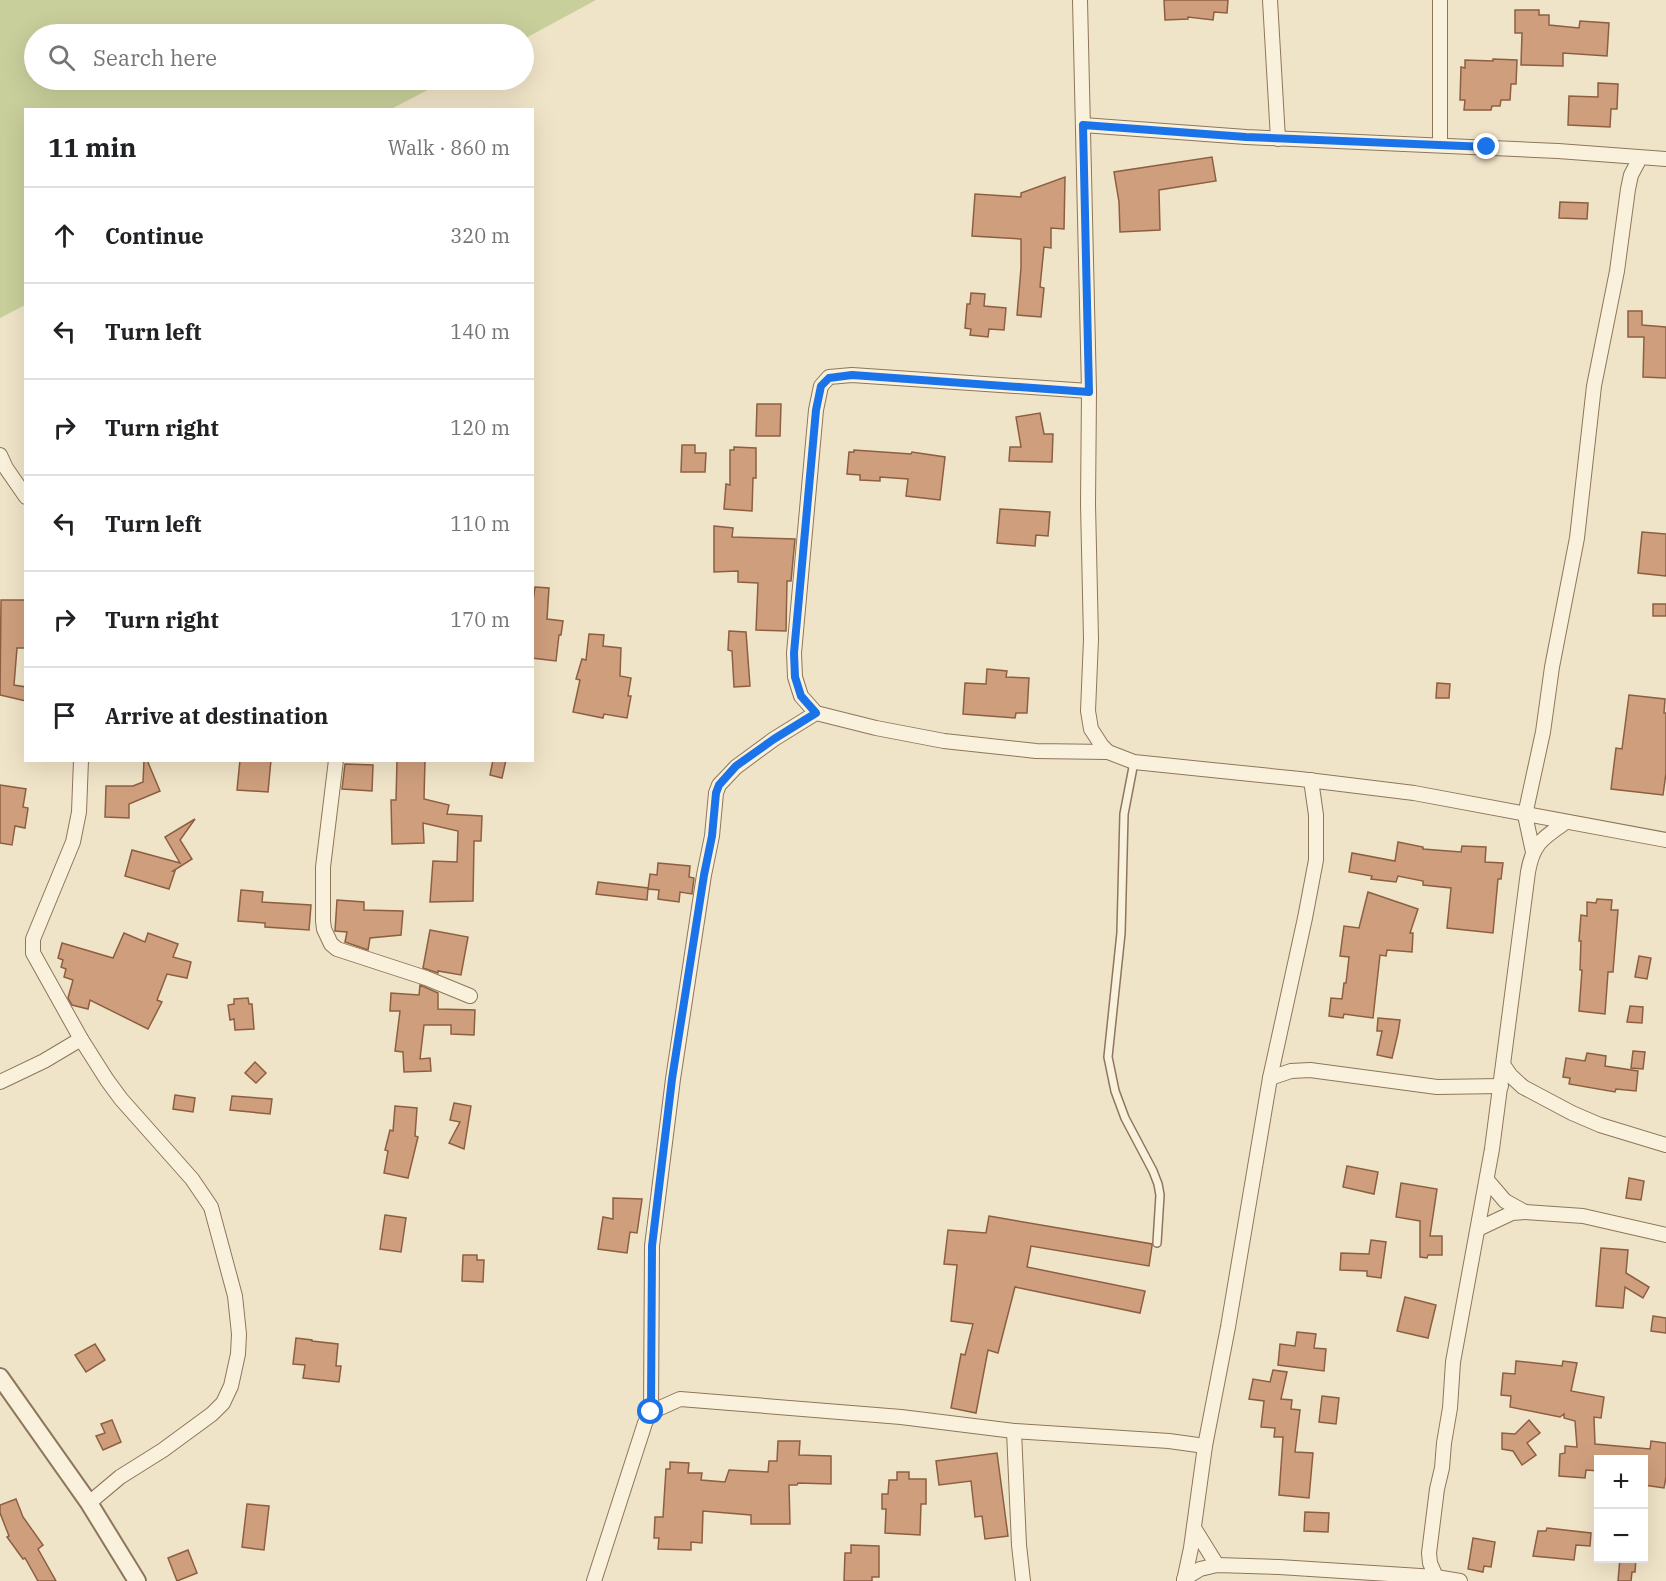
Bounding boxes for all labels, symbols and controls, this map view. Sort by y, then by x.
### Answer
search box [24,24,534,90]
icon: search [45,41,78,74]
text: Search here [93,43,217,72]
text: 11 min [48,130,136,164]
route end [1473,133,1499,159]
text: Walk · 860 m [388,134,510,161]
icon: ahead [48,219,81,252]
text: Continue [105,221,204,250]
text: 320 m [450,222,510,249]
icon: left [48,315,81,348]
text: Turn left [105,317,201,346]
text: 140 m [450,318,510,345]
icon: right [48,411,81,444]
text: Turn right [105,413,219,442]
text: 120 m [450,414,510,441]
icon: left [48,507,81,540]
text: Turn left [105,509,201,538]
text: 110 m [450,510,510,537]
icon: right [48,603,81,636]
text: Turn right [105,605,219,634]
text: 170 m [450,606,510,633]
icon: arrive [48,699,81,732]
text: Arrive at destination [105,701,328,730]
route start [637,1398,663,1424]
map controls [1594,1455,1648,1563]
button: + [1594,1455,1648,1509]
button: − [1594,1509,1648,1563]

